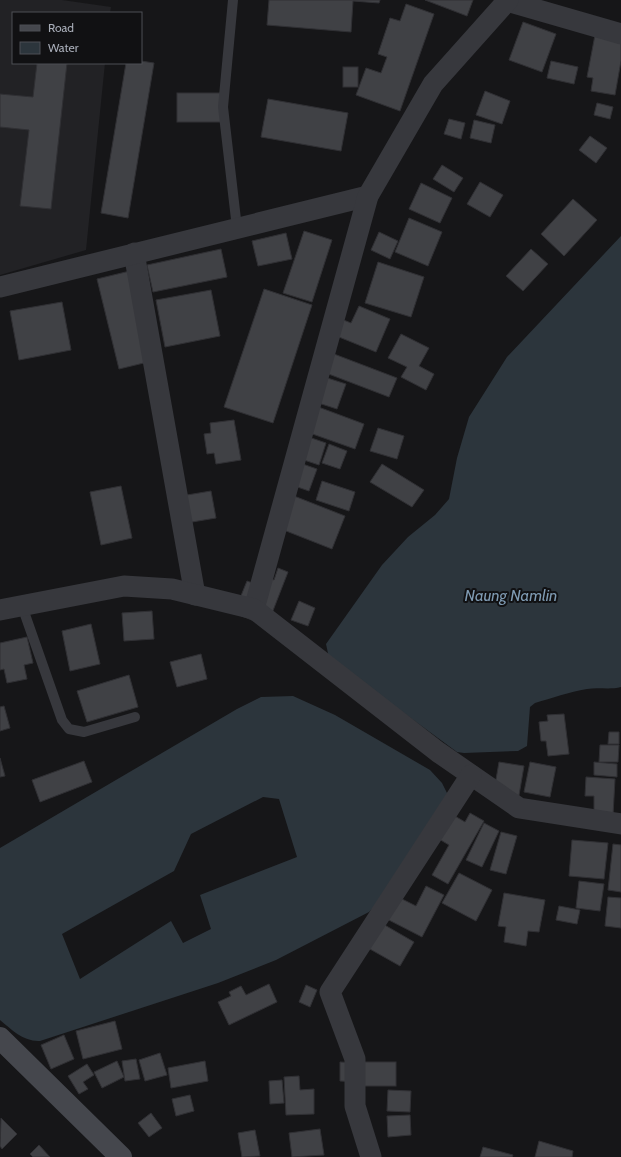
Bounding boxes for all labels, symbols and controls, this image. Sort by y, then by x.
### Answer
legend [12,12,142,64]
text: Road [48,20,74,35]
text: Water [48,40,79,55]
water label: Naung Namlin [465,586,557,605]

